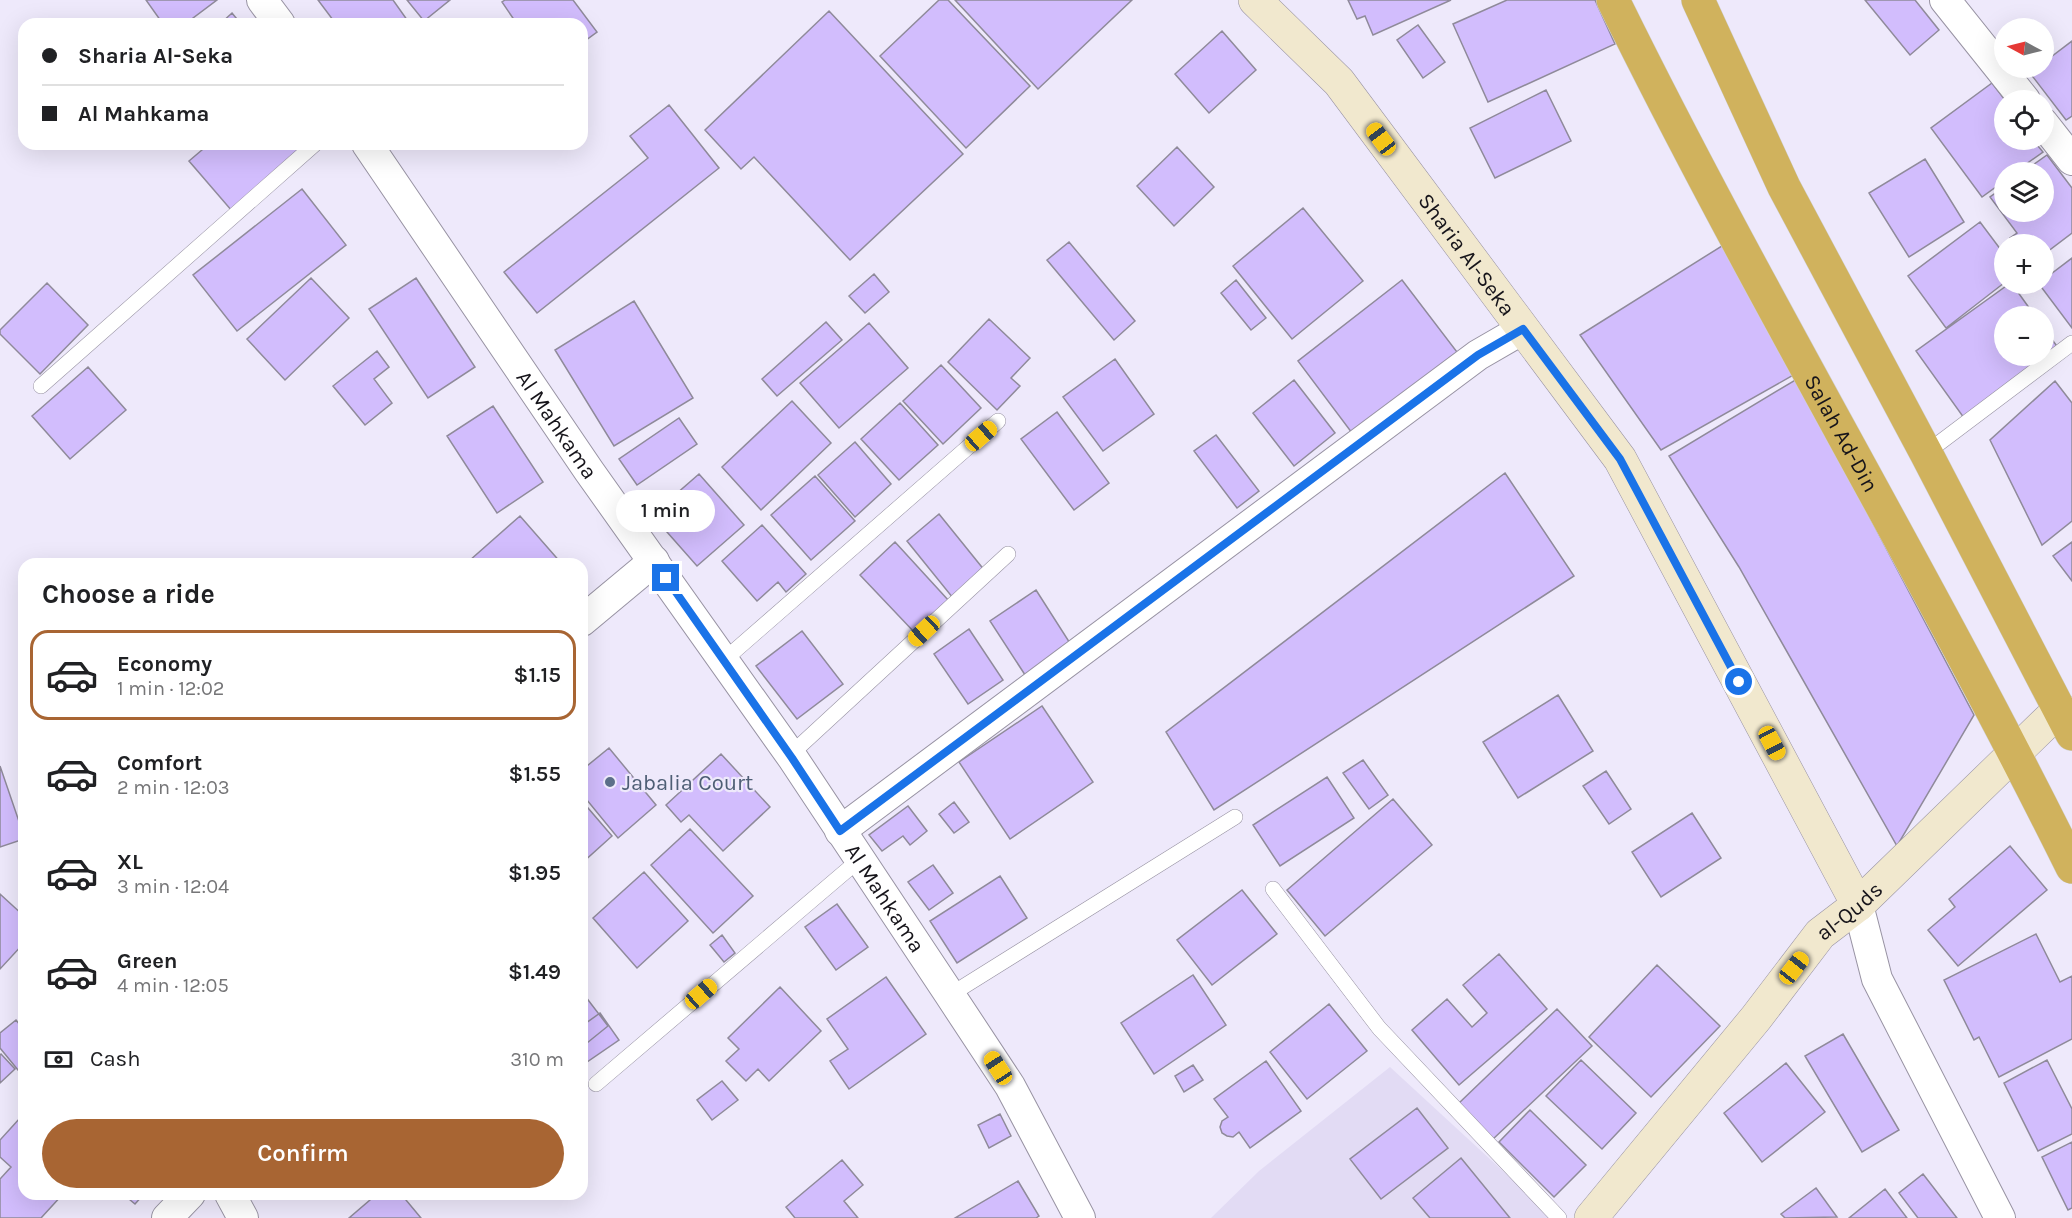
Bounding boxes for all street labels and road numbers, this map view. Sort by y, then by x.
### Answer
street label: Sharia Al-Seka [1412,188,1521,321]
street label: Al Mahkama [511,366,603,484]
street label: Salah Ad-Din [1798,370,1884,497]
street label: Al Mahkama [839,839,930,958]
street label: al-Quds [1811,877,1888,946]

